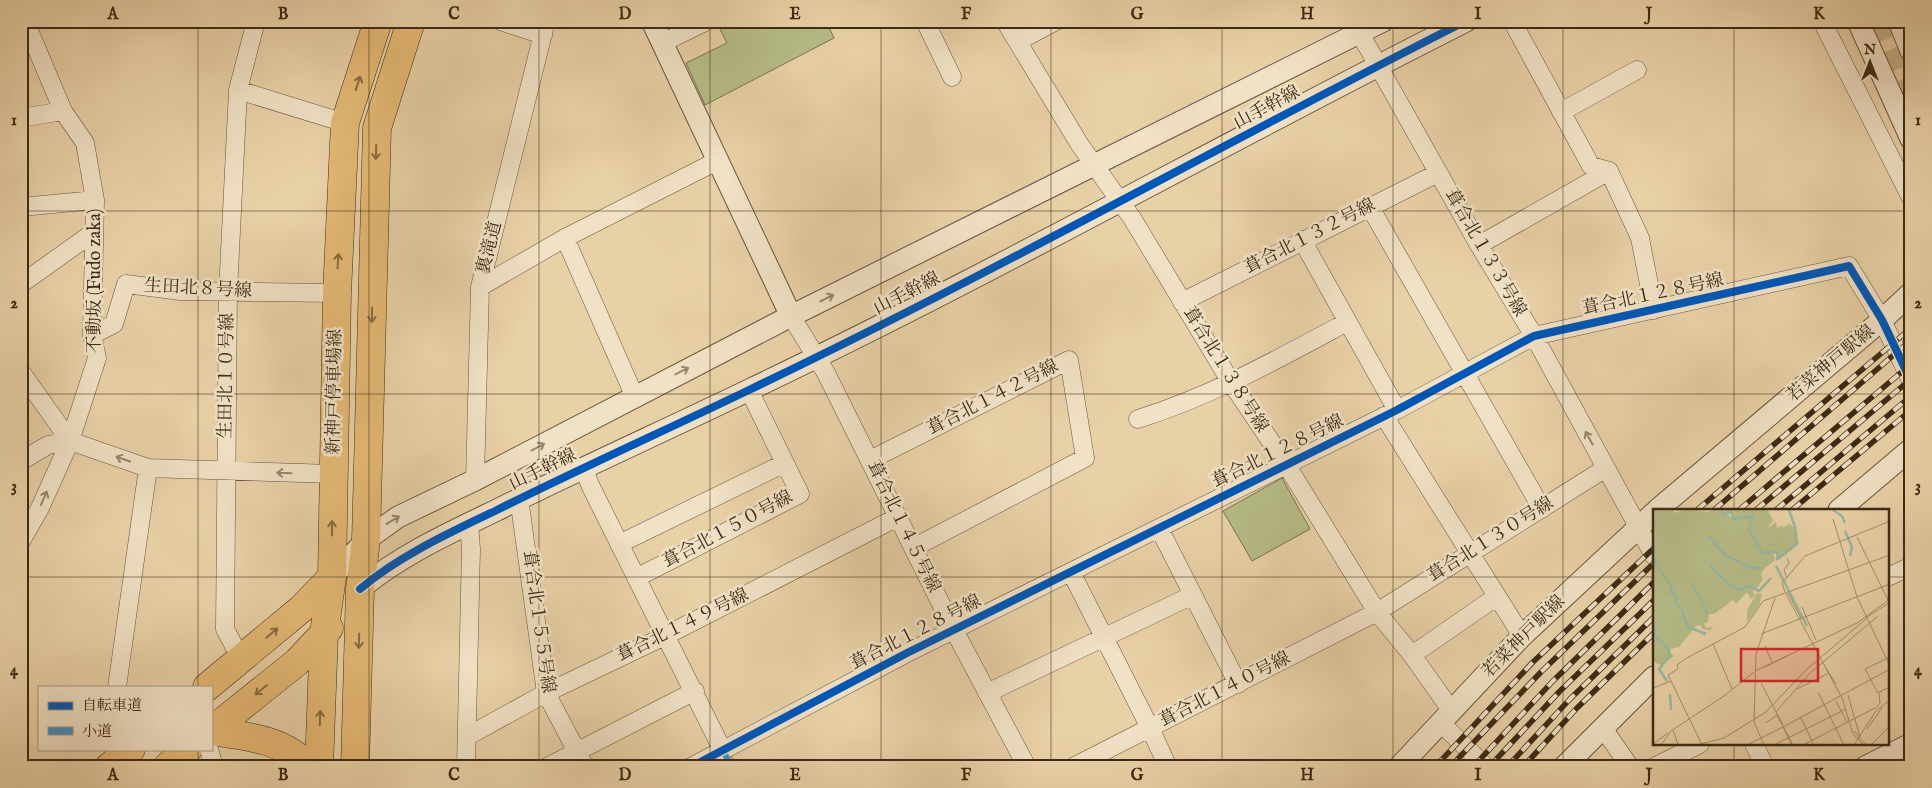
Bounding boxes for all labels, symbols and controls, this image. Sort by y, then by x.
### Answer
text: A [107,5,120,25]
text: B [278,5,289,25]
text: C [448,5,460,25]
text: D [619,5,632,25]
text: E [789,5,801,25]
text: F [961,5,972,25]
text: G [1131,5,1144,25]
text: H [1300,5,1314,25]
text: I [1475,5,1482,25]
text: J [1644,5,1653,25]
text: K [1813,5,1826,25]
north arrow [1844,38,1894,88]
text: N [1863,41,1876,59]
one-way arrow [354,76,363,91]
street label: 山手幹線 [1230,81,1304,135]
text: 1 [11,111,17,131]
text: 1 [1915,111,1921,131]
one-way arrow [372,144,381,160]
street label: 葺合北１３３号線 [1439,185,1531,321]
street label: 葺合北１３２号線 [1241,194,1379,280]
street label: 不動坂 (Fudo zaka) [84,209,107,353]
street label: 裏滝道 [472,219,508,277]
one-way arrow [334,253,343,269]
street label: 山手幹線 [870,267,944,321]
street label: 葺合北１２８号線 [1580,269,1726,321]
street label: 生田北８号線 [143,275,253,303]
one-way arrow [819,293,834,302]
text: 2 [10,294,18,314]
text: 2 [1914,294,1922,314]
street label: 葺合北１３８号線 [1177,303,1273,437]
one-way arrow [367,306,377,323]
street label: 生田北１０号線 [214,313,240,439]
street label: 若菜神戸駅線 [1782,320,1880,408]
street label: 新神戸停車場線 [322,329,348,455]
street label: 葺合北１４２号線 [924,355,1062,441]
one-way arrow [674,366,689,375]
street label: 葺合北１２８号線 [1208,410,1348,494]
one-way arrow [1584,431,1594,446]
one-way arrow [530,441,545,451]
street label: 山手幹線 [506,444,580,496]
one-way arrow [115,454,131,464]
street label: 葺合北１４５号線 [861,457,945,597]
one-way arrow [276,468,292,477]
text: 3 [11,477,17,497]
text: 3 [1915,477,1921,497]
street label: 葺合北１５０号線 [659,486,797,574]
one-way arrow [40,491,50,506]
street label: 葺合北１３０号線 [1424,492,1558,588]
inset map [1653,509,1890,746]
one-way arrow [385,515,399,525]
one-way arrow [327,520,337,536]
street label: 葺合北１５５号線 [517,549,559,695]
street label: 葺合北１４９号線 [613,584,753,668]
street label: 葺合北１２８号線 [847,590,985,676]
street label: 若菜神戸駅線 [1478,591,1570,683]
one-way arrow [265,628,278,639]
one-way arrow [354,633,363,649]
street label: 葺合北１４０号線 [1156,647,1294,733]
text: 4 [10,661,19,681]
text: 4 [1914,661,1923,681]
one-way arrow [255,685,268,696]
legend [38,686,212,750]
text: 自転車道 [82,696,142,715]
one-way arrow [316,710,325,726]
text: 小道 [82,722,112,741]
text: A [107,766,120,786]
text: B [278,766,289,786]
text: C [448,766,460,786]
text: D [619,766,632,786]
text: E [789,766,801,786]
text: F [961,766,972,786]
text: G [1131,766,1144,786]
text: H [1300,766,1314,786]
text: I [1475,766,1482,786]
text: J [1644,766,1653,786]
text: K [1813,766,1826,786]

